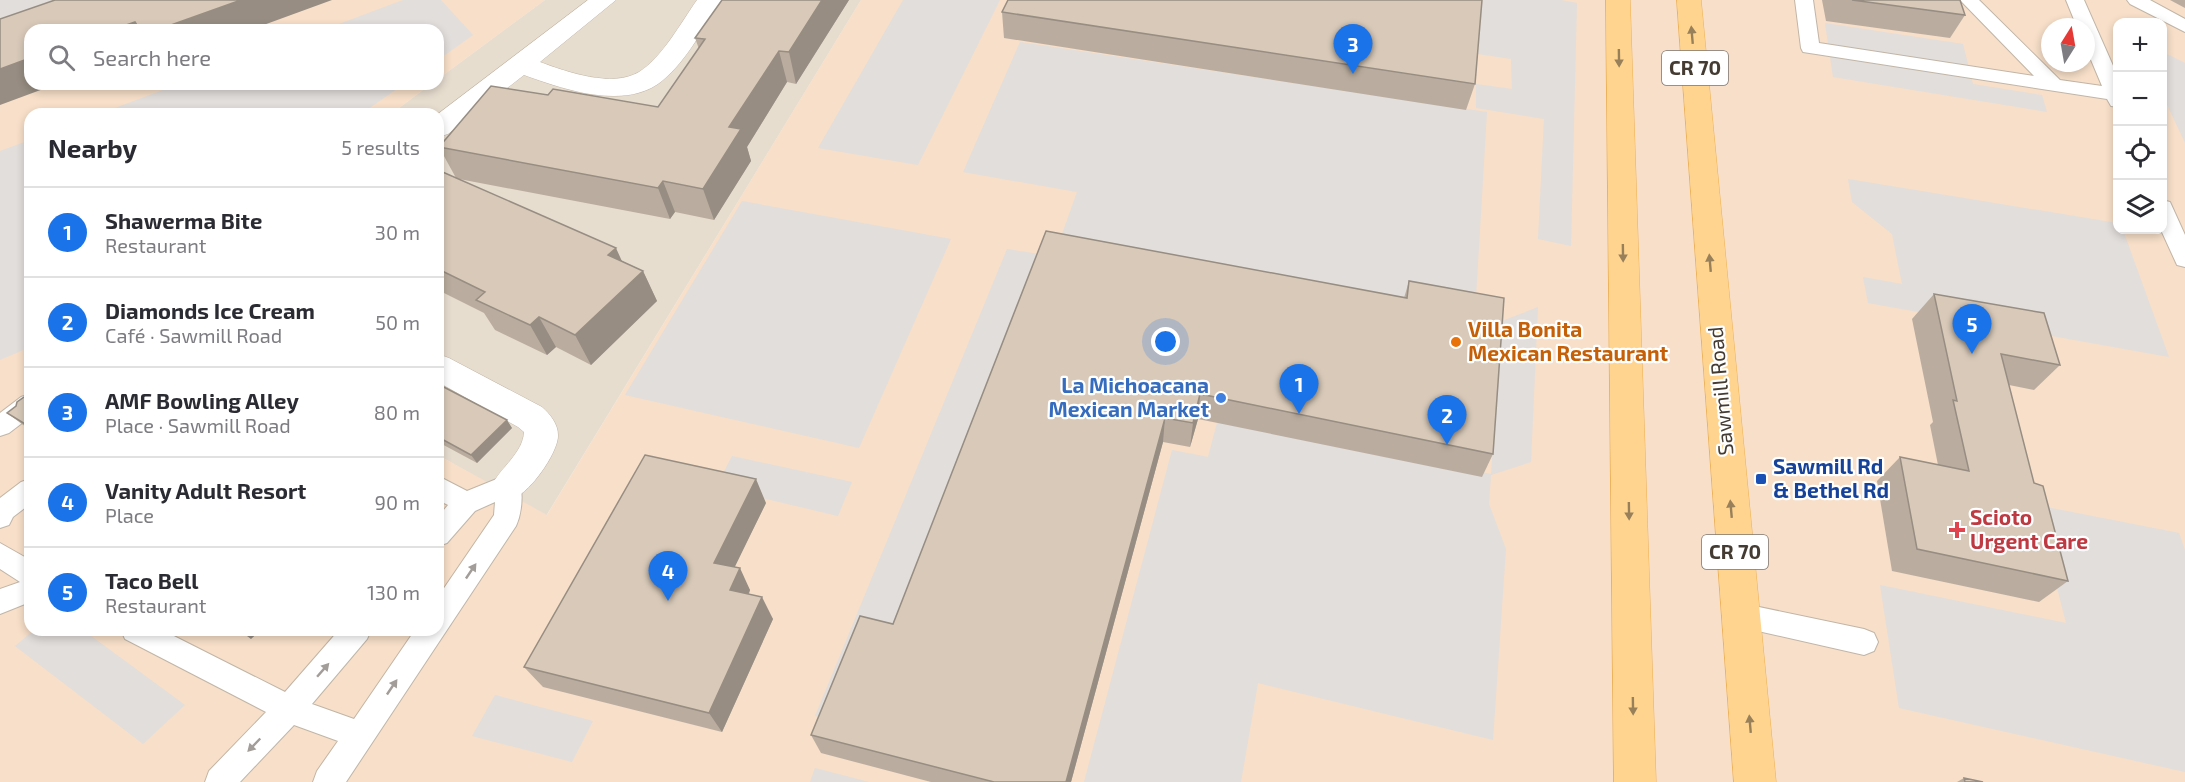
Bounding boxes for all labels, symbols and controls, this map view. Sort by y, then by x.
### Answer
north arrow [2041,18,2095,72]
map controls [2113,18,2167,234]
button: + [2113,18,2167,72]
search box [24,24,444,90]
pin: 3 [1334,25,1372,74]
one-way arrow [1687,26,1697,45]
icon: search [45,41,78,74]
text: Search here [93,44,211,70]
one-way arrow [1614,49,1624,68]
road number: CR 70 [1662,51,1728,85]
button: − [2113,72,2167,126]
button: locate [2113,126,2167,180]
text: Nearby [48,132,137,163]
text: 5 results [341,135,420,159]
button: layers [2113,180,2167,234]
text: Shawerma Bite [105,207,262,233]
text: 1 [63,220,72,244]
text: 30 m [375,220,420,244]
text: Restaurant [105,233,206,257]
one-way arrow [1618,244,1628,263]
one-way arrow [1706,253,1715,272]
text: Diamonds Ice Cream [105,297,315,323]
pin: 5 [1952,304,1992,354]
text: 2 [62,310,73,334]
text: 50 m [375,310,420,334]
place label: Villa Bonita Mexican Restaurant [1468,316,1669,365]
text: Café · Sawmill Road [105,323,282,347]
street label: Sawmill Road [1701,326,1738,457]
your location [1151,327,1180,356]
marker: Villa Bonita Mexican Restaurant [1449,335,1463,349]
pin: 1 [1280,364,1318,414]
place label: La Michoacana Mexican Market [1049,372,1209,421]
text: AMF Bowling Alley [105,387,299,413]
marker: La Michoacana Mexican Market [1214,391,1228,405]
pin: 2 [1428,396,1466,445]
text: 3 [62,400,73,424]
text: 80 m [374,400,420,424]
text: Place · Sawmill Road [105,413,291,437]
place label: Sawmill Rd & Bethel Rd [1773,453,1889,502]
marker: Sawmill Rd & Bethel Rd [1754,472,1768,486]
text: Vanity Adult Resort [105,477,306,503]
text: 4 [61,490,74,514]
text: 90 m [375,490,420,514]
one-way arrow [1726,499,1736,518]
one-way arrow [1624,501,1633,520]
text: Place [105,503,154,527]
place label: Scioto Urgent Care [1970,504,2088,553]
marker: Scioto Urgent Care [1948,521,1966,539]
road number: CR 70 [1702,535,1768,569]
pin: 4 [648,552,688,601]
one-way arrow [465,563,476,579]
text: Taco Bell [105,567,199,593]
text: 5 [62,580,73,604]
text: 130 m [367,580,420,604]
text: Restaurant [105,593,206,617]
one-way arrow [316,663,329,678]
one-way arrow [387,679,398,695]
one-way arrow [1628,696,1638,715]
one-way arrow [1745,714,1755,733]
one-way arrow [247,738,261,753]

